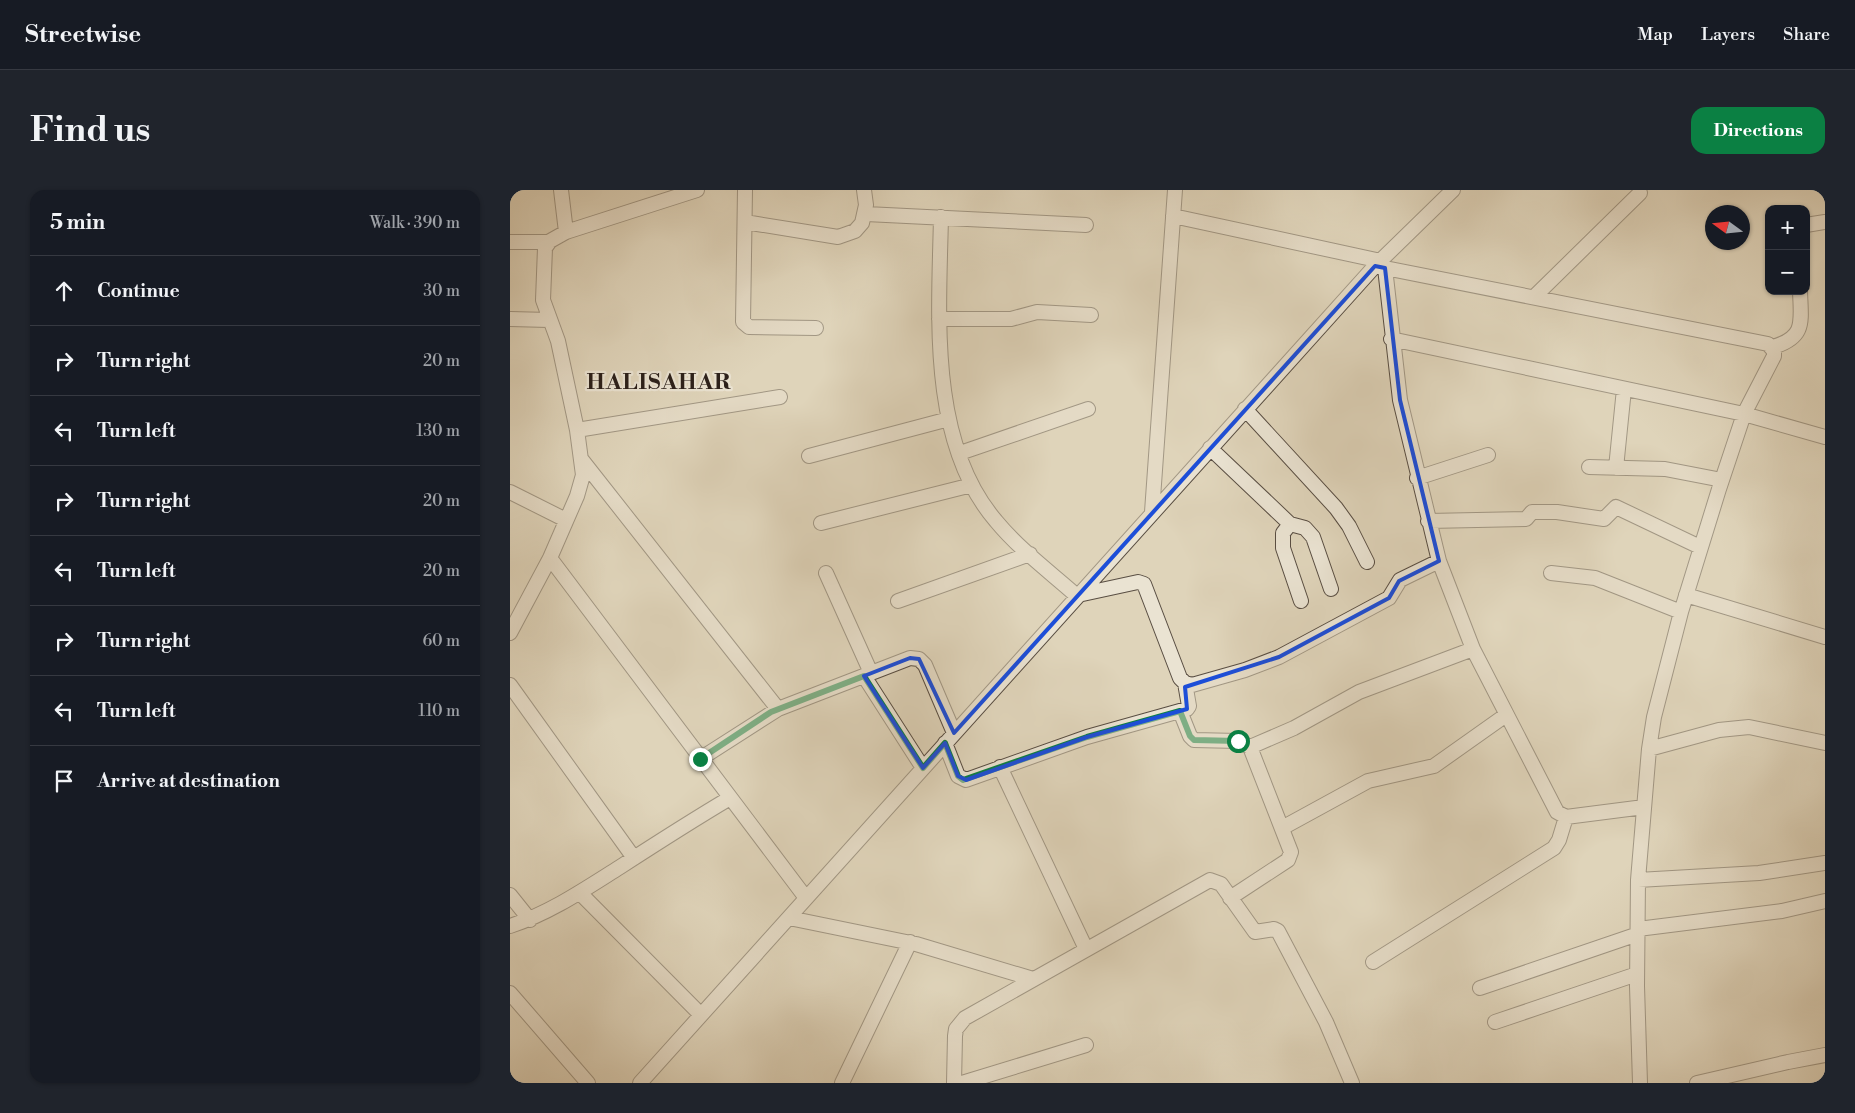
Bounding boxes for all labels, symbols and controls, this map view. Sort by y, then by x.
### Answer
text: Streetwise [25,20,141,50]
text: Map [1638,23,1673,46]
text: Layers [1701,23,1755,46]
text: Share [1783,23,1830,46]
button: Directions [1691,107,1825,154]
text: Find us [30,109,150,152]
north arrow [1705,205,1750,250]
map controls [1765,205,1810,295]
button: + [1765,205,1810,250]
text: 5 min [50,210,105,236]
text: Walk · 390 m [370,213,460,233]
button: − [1765,250,1810,295]
icon: ahead [50,277,78,305]
text: Continue [97,279,180,303]
text: 30 m [423,281,460,301]
icon: right [50,347,78,375]
text: Turn right [97,349,190,373]
text: 20 m [423,351,460,371]
district label: HALISAHAR [587,369,731,396]
icon: left [50,417,78,445]
text: Turn left [97,419,176,443]
text: 130 m [416,421,460,441]
icon: right [50,487,78,515]
text: Turn right [97,489,190,513]
text: 20 m [423,491,460,511]
icon: left [50,557,78,585]
text: Turn left [97,559,176,583]
text: 20 m [423,561,460,581]
icon: right [50,627,78,655]
text: Turn right [97,629,190,653]
text: 60 m [422,631,460,651]
icon: left [50,697,78,725]
text: Turn left [97,699,176,723]
text: 110 m [418,701,460,721]
route start [1227,730,1250,753]
route end [689,748,712,771]
icon: arrive [50,767,78,795]
text: Arrive at destination [97,769,280,793]

